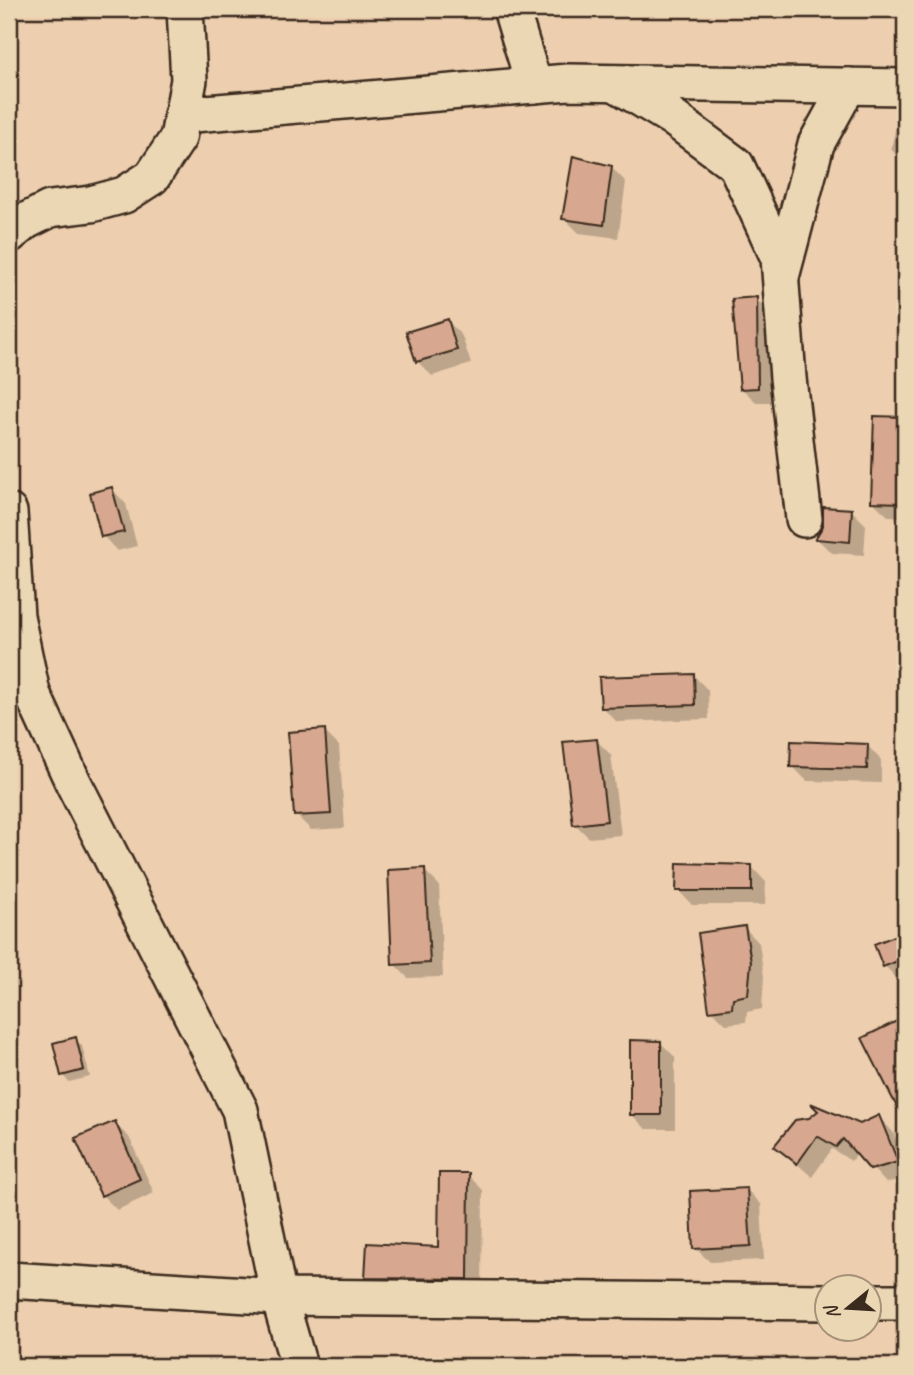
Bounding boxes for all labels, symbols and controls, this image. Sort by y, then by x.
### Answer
north arrow [813,1274,883,1344]
text: N [819,1301,846,1322]

